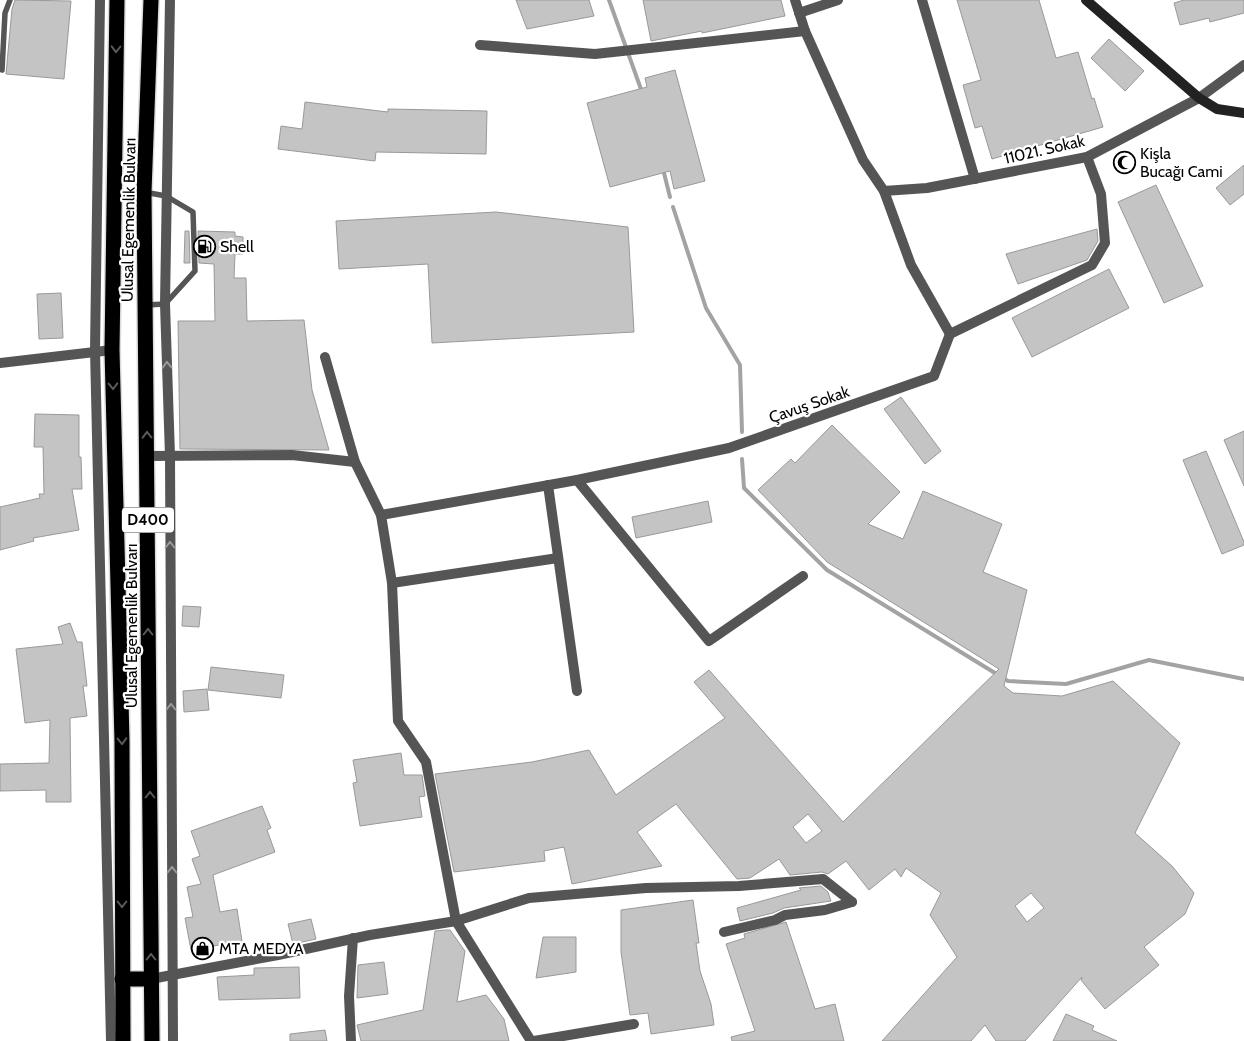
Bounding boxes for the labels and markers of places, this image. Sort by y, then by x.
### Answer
place label: Kişla Bucağı Cami [1140,144,1223,181]
mosque icon: Kişla Bucağı Cami [1112,150,1136,174]
fuel station icon: Shell [192,234,216,258]
place label: Shell [220,237,254,256]
shop icon: MTA MEDYA [191,936,215,960]
place label: MTA MEDYA [219,939,304,958]

